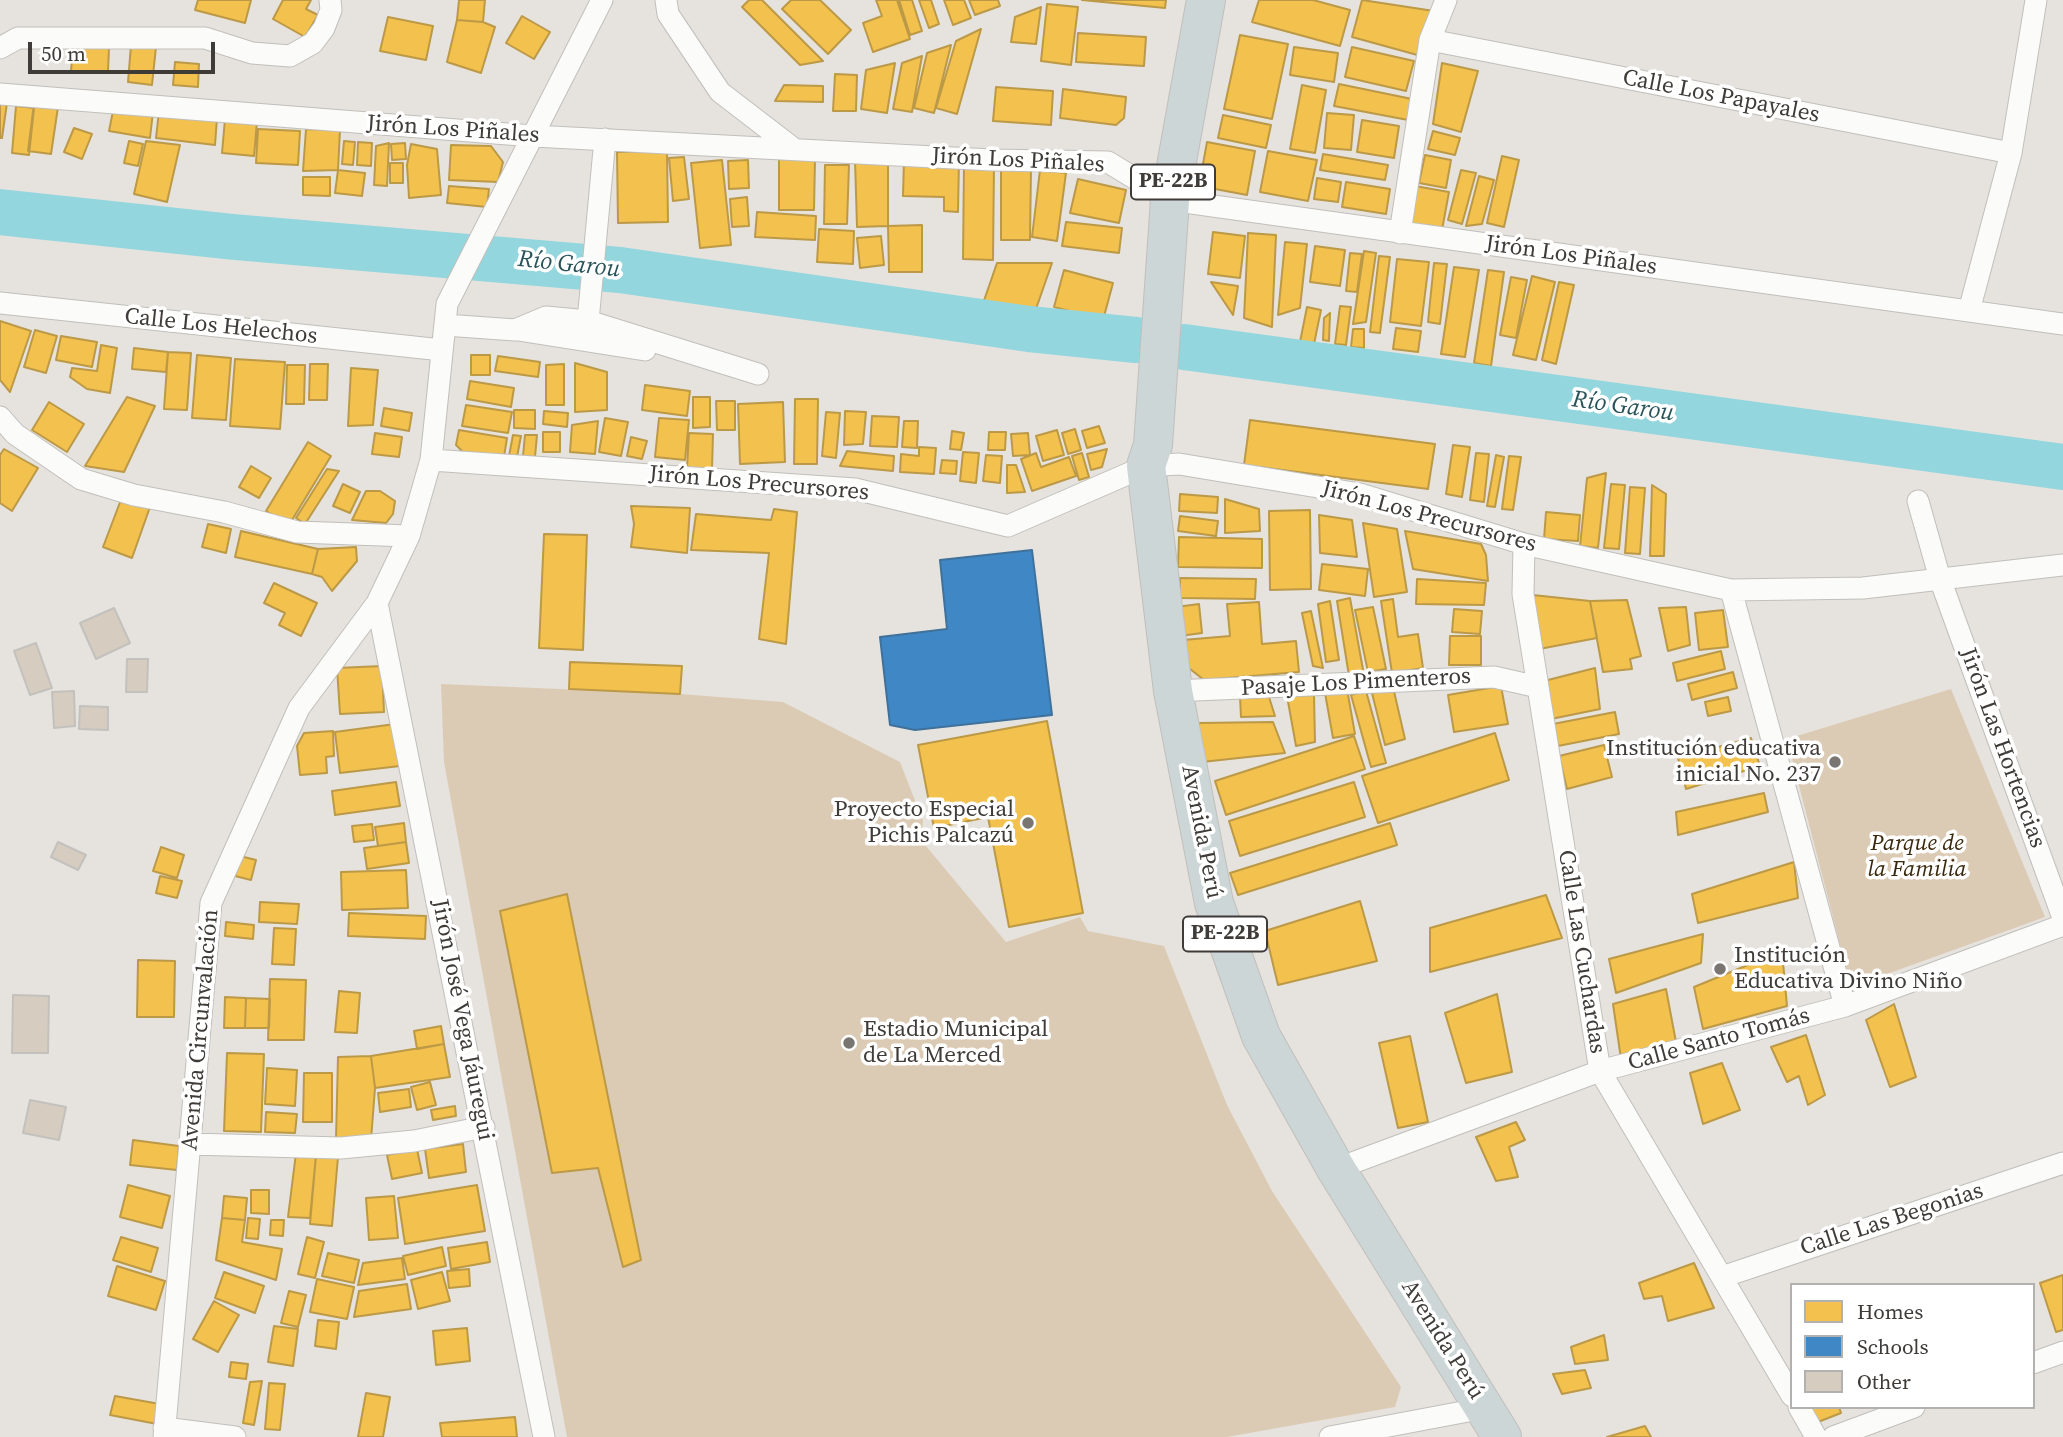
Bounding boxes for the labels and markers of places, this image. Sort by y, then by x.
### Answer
place label: Institución educativa inicial No. 237 [1606,735,1821,789]
marker: Institución educativa inicial No. 237 [1827,754,1843,770]
place label: Proyecto Especial Pichis Palcazú [834,796,1014,850]
marker: Proyecto Especial Pichis Palcazú [1020,815,1036,831]
place label: Institución Educativa Divino Niño [1734,942,1963,996]
marker: Institución Educativa Divino Niño [1712,961,1728,977]
place label: Estadio Municipal de La Merced [863,1016,1048,1070]
marker: Estadio Municipal de La Merced [841,1035,857,1051]

